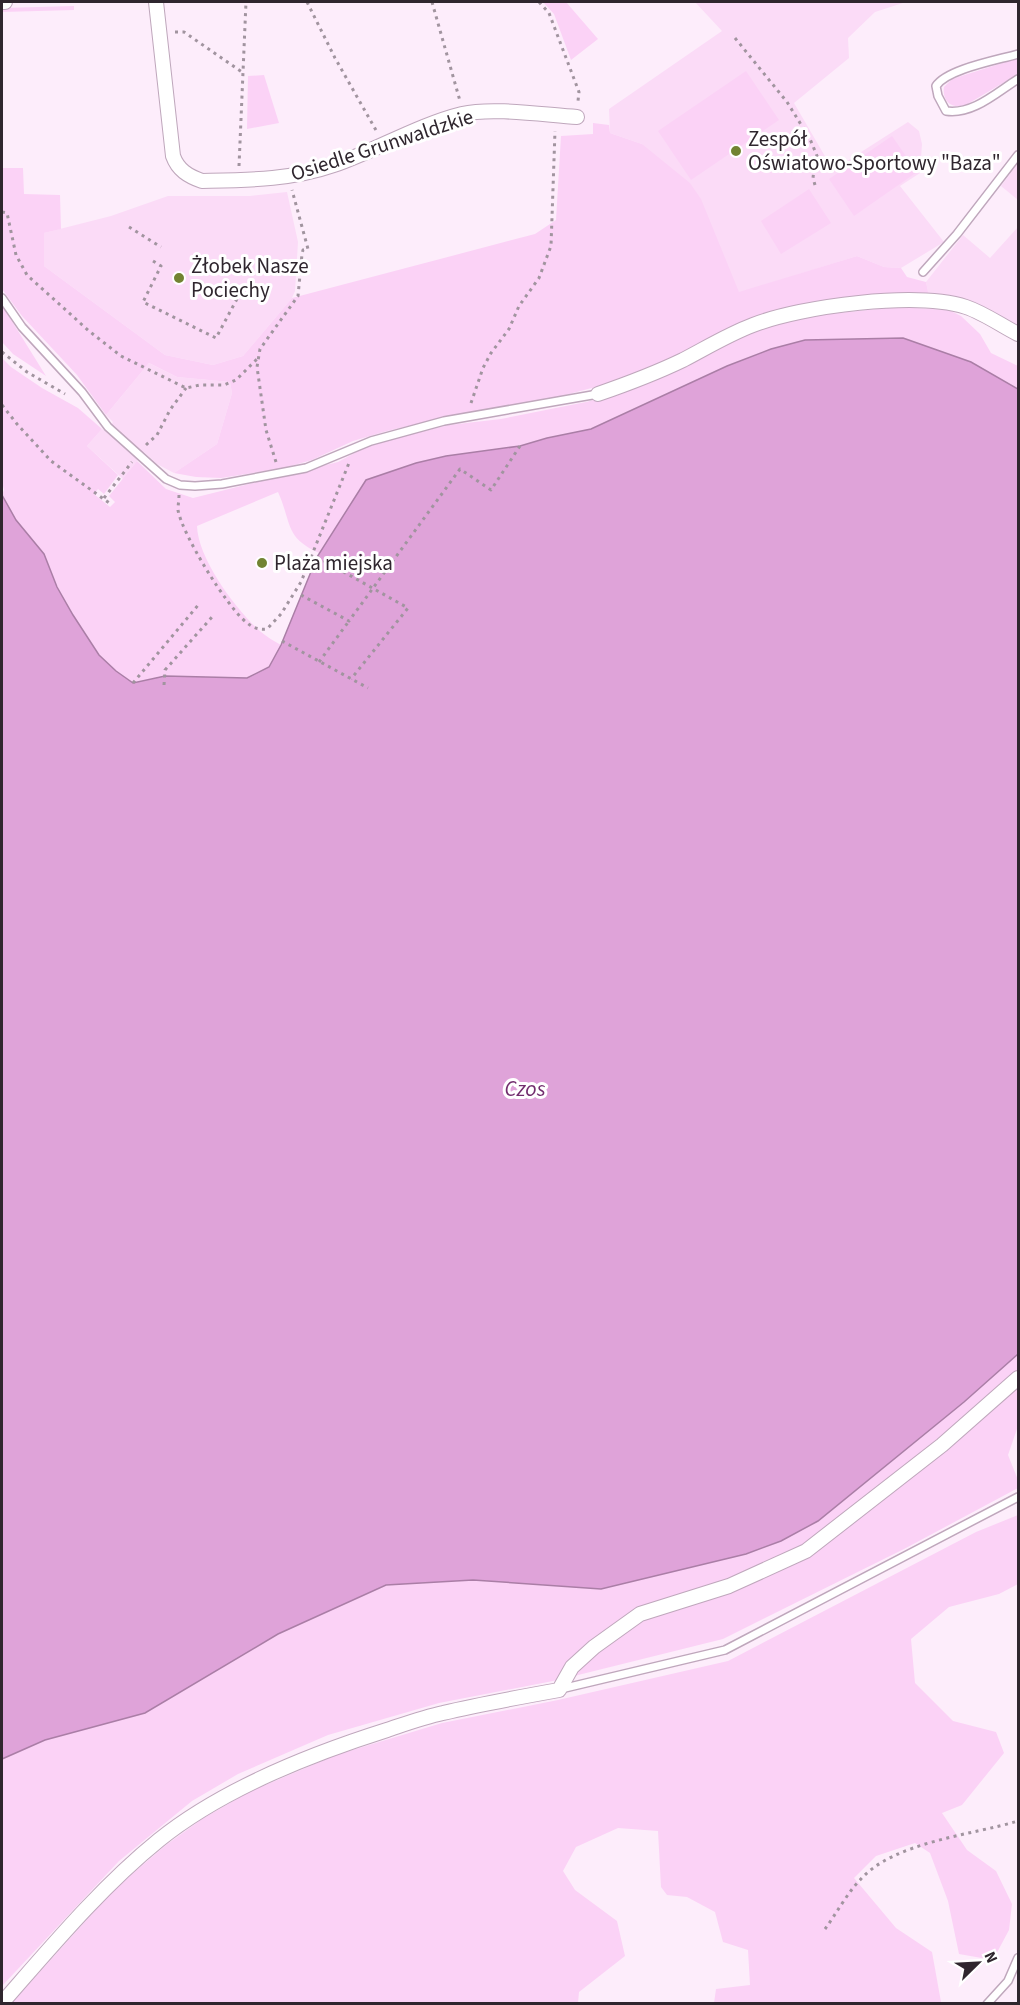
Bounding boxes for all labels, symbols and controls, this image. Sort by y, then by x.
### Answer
street label: Osiedle Grunwaldzkie [287,101,477,189]
place label: Zespół Oświatowo-Sportowy "Baza" [748,124,1001,178]
marker: Zespół Oświatowo-Sportowy "Baza" [729,144,743,158]
place label: Żłobek Nasze Pociechy [191,251,309,305]
marker: Żłobek Nasze Pociechy [172,271,186,285]
place label: Plaża miejska [274,548,393,578]
marker: Plaża miejska [255,556,269,570]
water label: Czos [504,1073,546,1105]
north arrow [948,1933,1008,1993]
text: N [979,1948,1003,1967]

